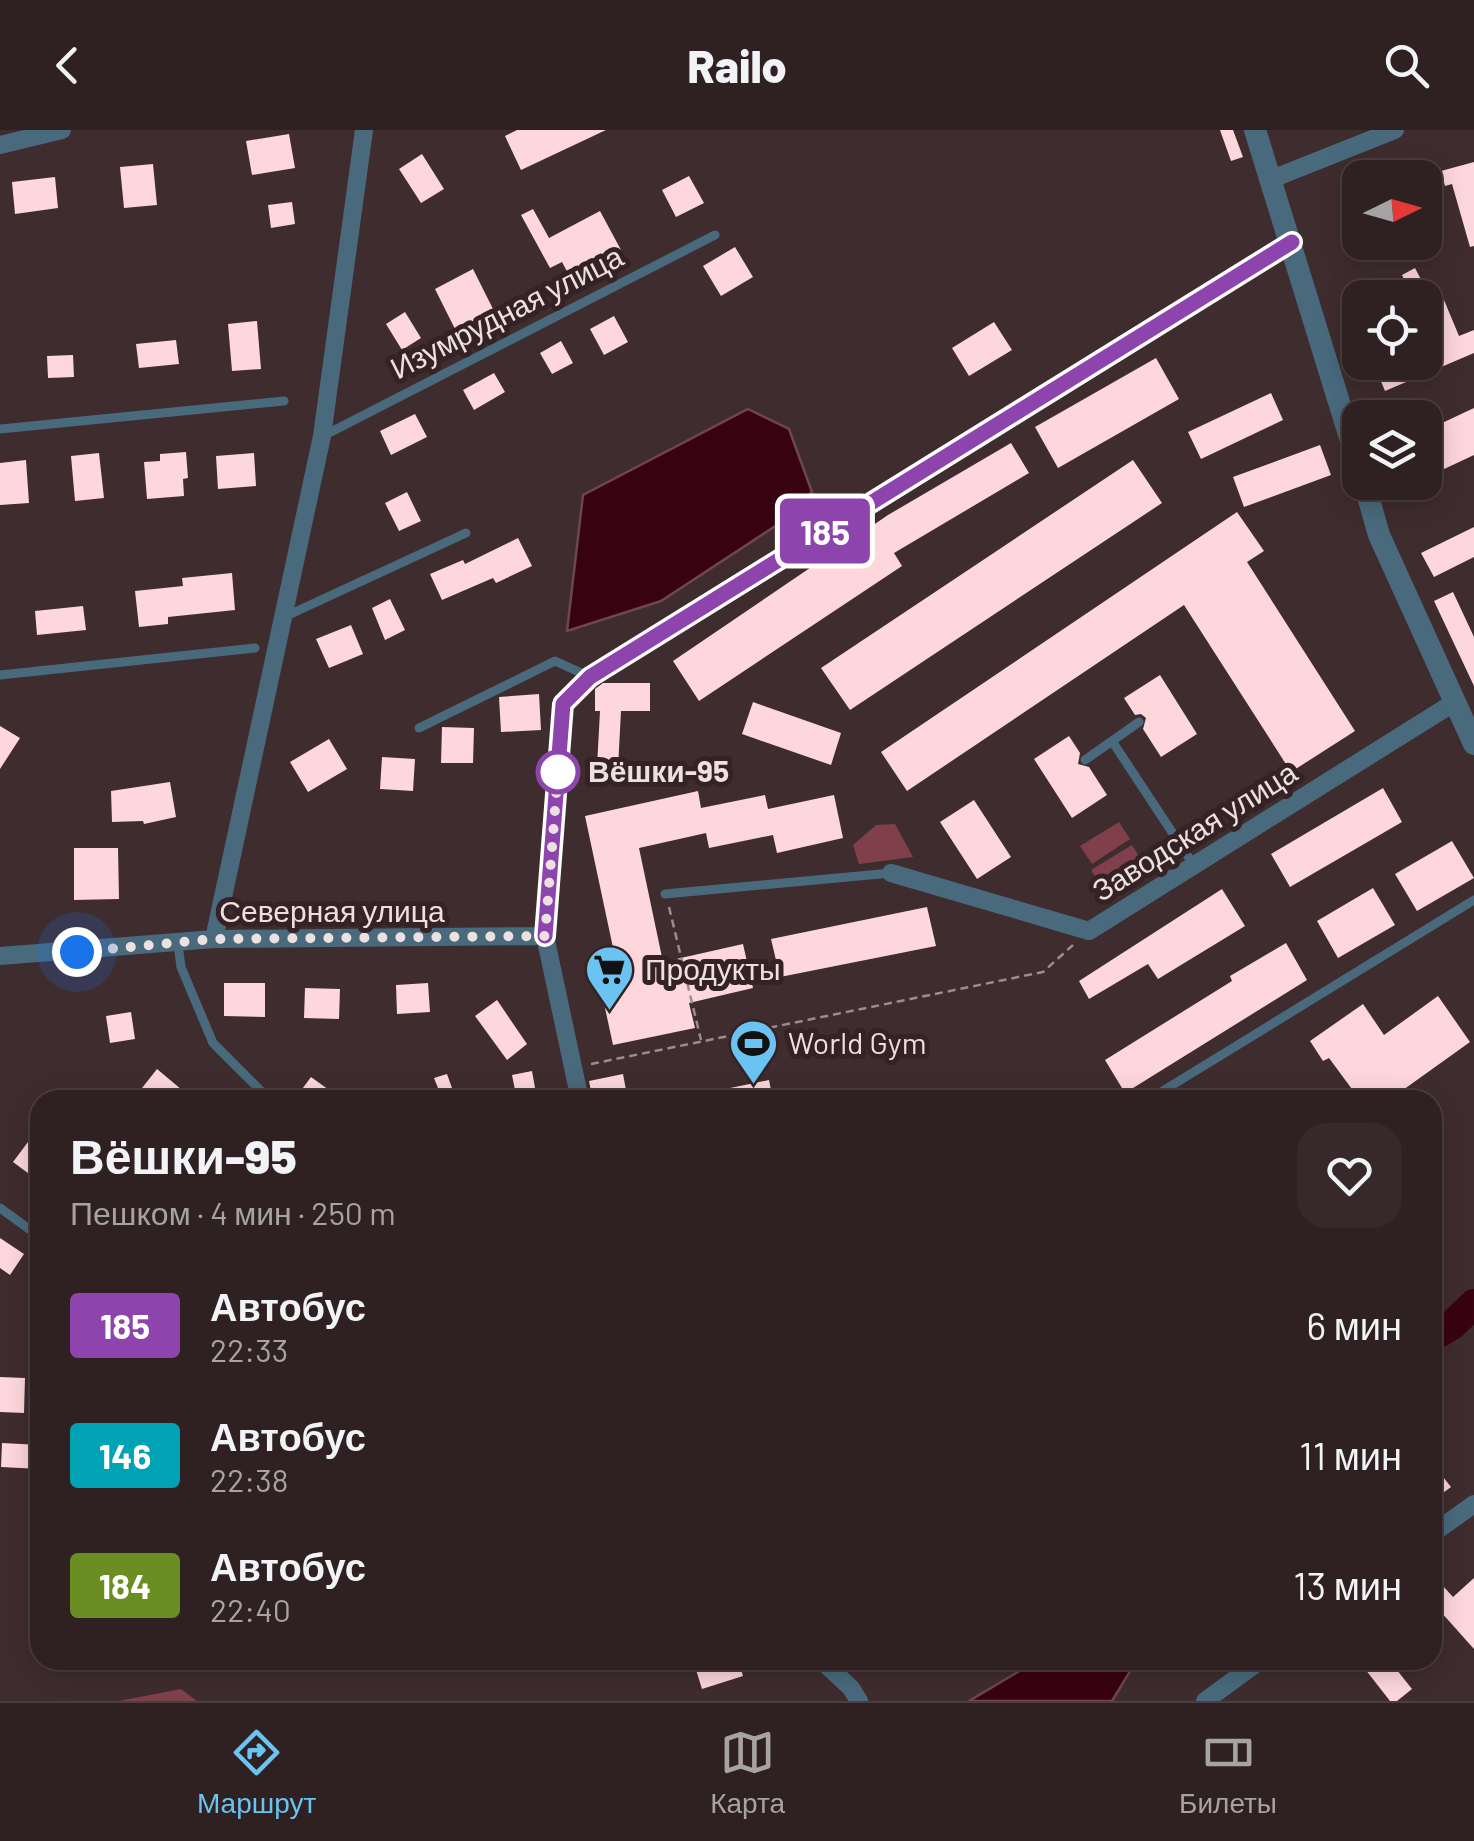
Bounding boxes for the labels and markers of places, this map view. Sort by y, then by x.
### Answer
marker: Вёшки-95 [537,751,579,793]
place label: Вёшки-95 [588,752,729,788]
supermarket icon: Продукты [584,944,636,1012]
place label: Продукты [645,950,781,986]
sports icon: World Gym [727,1018,779,1086]
place label: World Gym [788,1024,926,1060]

